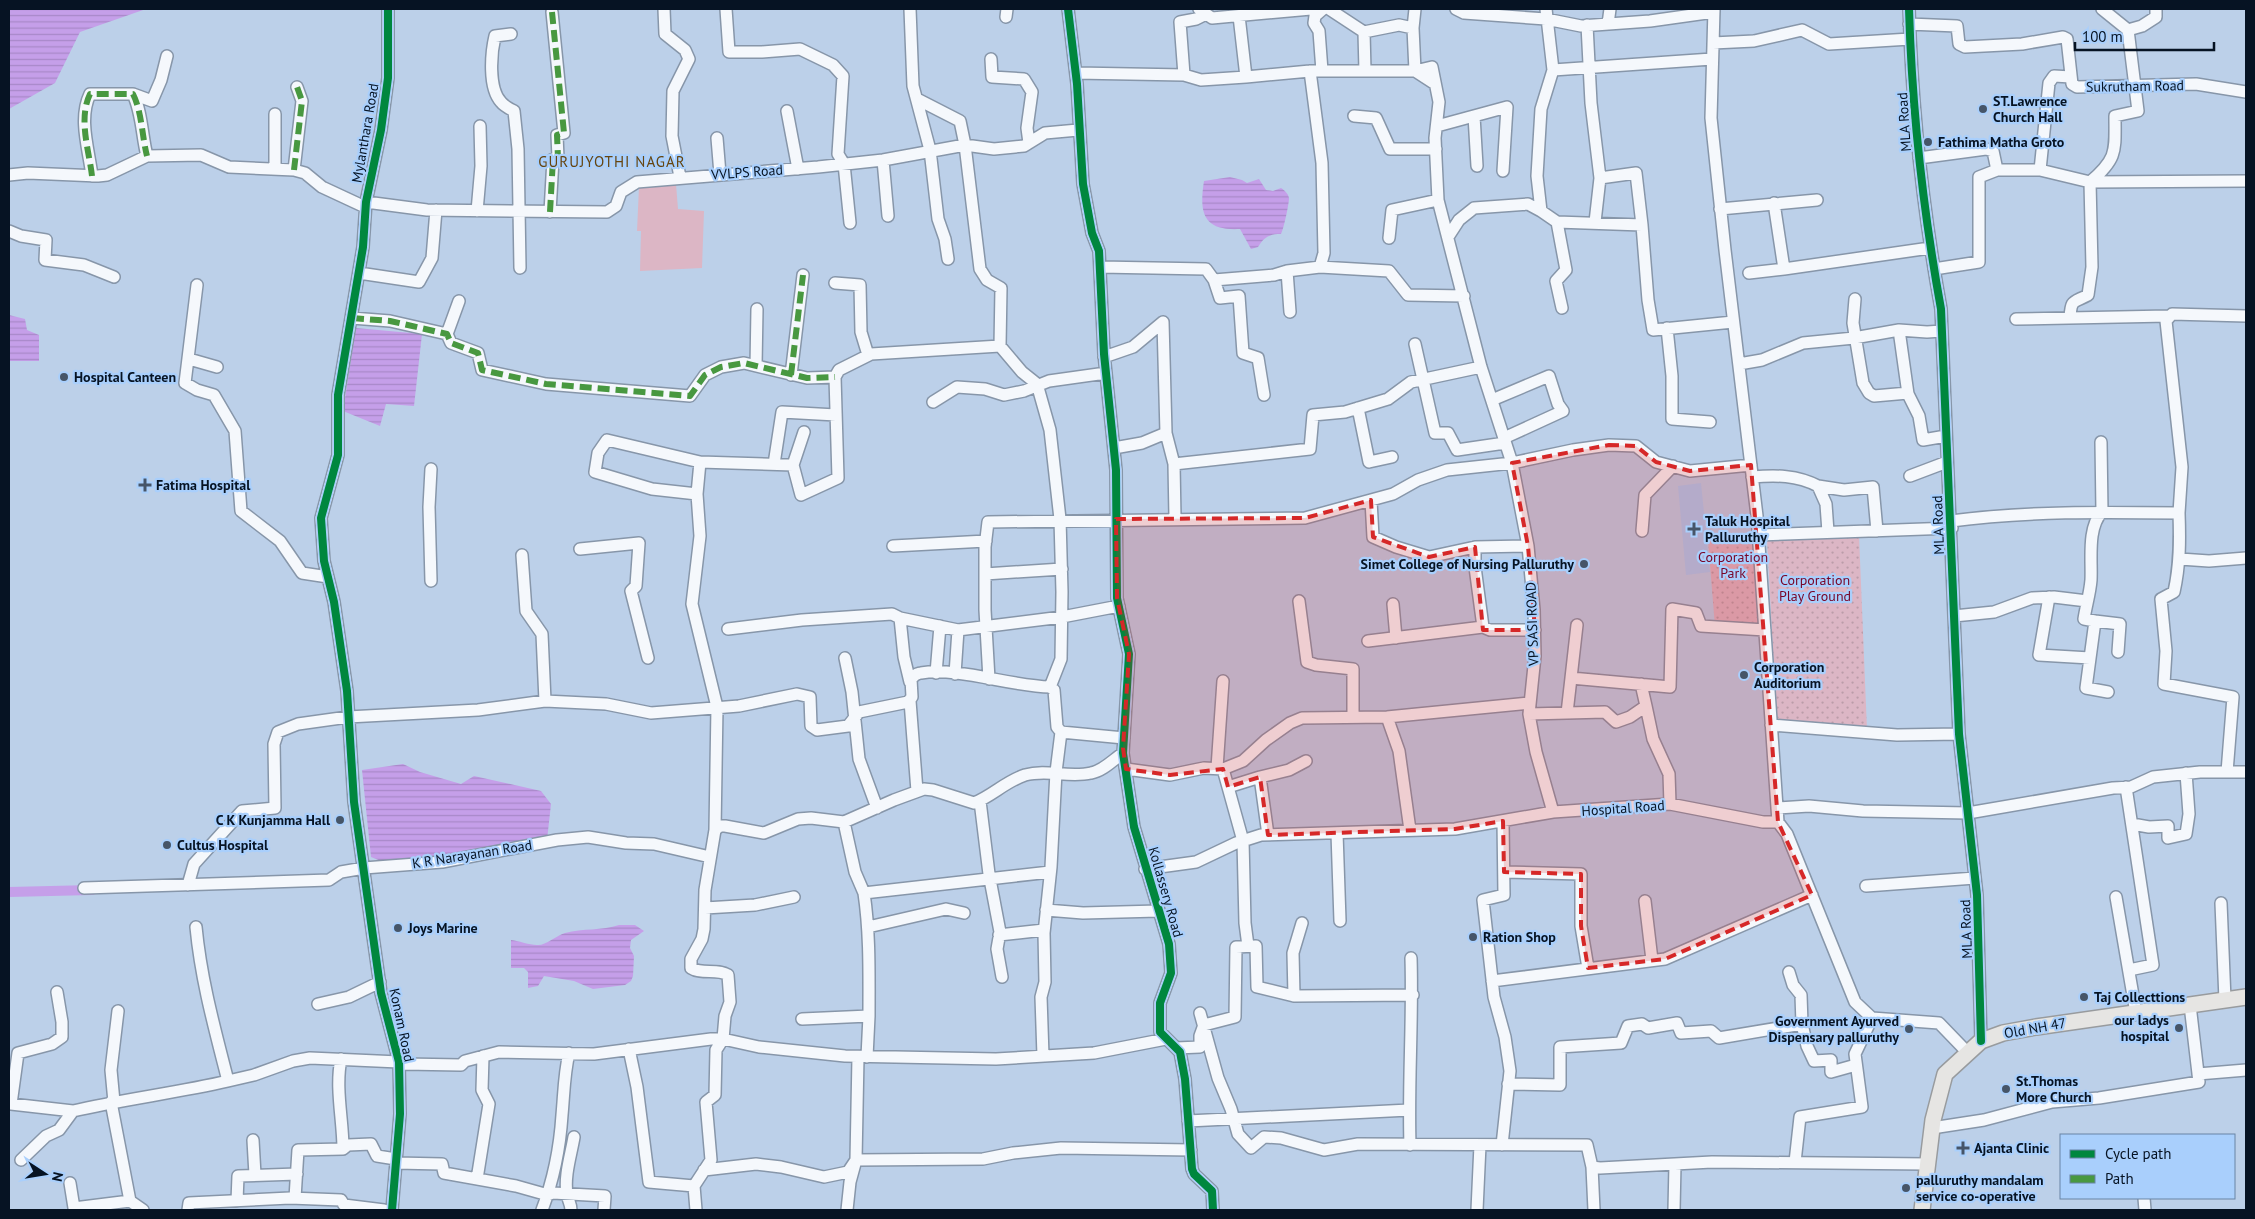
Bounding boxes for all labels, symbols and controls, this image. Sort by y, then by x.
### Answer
scale bar [2075,20,2214,52]
text: 100 m [2082,27,2123,46]
street label: Sukrutham Road [2086,76,2184,96]
street label: Mylanthara Road [347,82,383,184]
street label: MLA Road [1893,92,1915,152]
place label: ST.Lawrence Church Hall [1993,92,2067,126]
marker: ST.Lawrence Church Hall [1977,103,1989,115]
place label: Fathima Matha Groto [1938,133,2065,151]
marker: Fathima Matha Groto [1922,136,1934,148]
district label: GURUJYOTHI NAGAR [538,152,686,171]
street label: VVLPS Road [710,161,783,184]
place label: Hospital Canteen [74,368,176,386]
marker: Hospital Canteen [58,371,70,383]
place label: Fatima Hospital [156,476,251,494]
marker: Fatima Hospital [138,478,152,492]
street label: MLA Road [1928,495,1948,555]
place label: Taluk Hospital Palluruthy [1705,512,1791,546]
marker: Taluk Hospital Palluruthy [1687,522,1701,536]
park label: Corporation Park [1698,548,1768,582]
place label: Simet College of Nursing Palluruthy [1361,555,1574,573]
marker: Simet College of Nursing Palluruthy [1578,558,1590,570]
park label: Corporation Play Ground [1779,571,1851,605]
street label: VP SASI ROAD [1522,582,1542,667]
place label: Corporation Auditorium [1754,658,1825,692]
marker: Corporation Auditorium [1738,669,1750,681]
street label: Hospital Road [1581,796,1665,820]
place label: C K Kunjamma Hall [216,811,331,829]
marker: C K Kunjamma Hall [334,814,346,826]
place label: Cultus Hospital [177,836,269,854]
street label: K R Narayanan Road [411,836,533,872]
marker: Cultus Hospital [161,839,173,851]
street label: Kollassery Road [1144,845,1188,939]
street label: MLA Road [1956,899,1976,959]
place label: Joys Marine [407,919,478,937]
marker: Joys Marine [392,922,404,934]
place label: Ration Shop [1483,928,1556,946]
marker: Ration Shop [1467,931,1479,943]
street label: Konam Road [385,987,419,1063]
place label: Taj Collecttions [2094,988,2185,1006]
marker: Taj Collecttions [2078,991,2090,1003]
place label: our ladys hospital [2114,1011,2170,1045]
place label: Government Ayurved Dispensary palluruthy [1769,1012,1899,1046]
street label: Old NH 47 [2003,1014,2067,1042]
marker: our ladys hospital [2173,1022,2185,1034]
marker: Government Ayurved Dispensary palluruthy [1903,1023,1915,1035]
place label: St.Thomas More Church [2016,1072,2092,1106]
marker: St.Thomas More Church [2000,1083,2012,1095]
legend [2060,1134,2235,1199]
place label: Ajanta Clinic [1974,1139,2049,1157]
marker: Ajanta Clinic [1956,1141,1970,1155]
text: Cycle path [2105,1144,2171,1163]
north arrow [20,1149,70,1199]
text: Path [2105,1169,2134,1188]
text: N [48,1170,67,1183]
place label: palluruthy mandalam service co-operative [1916,1171,2044,1205]
marker: palluruthy mandalam service co-operative [1900,1182,1912,1194]

